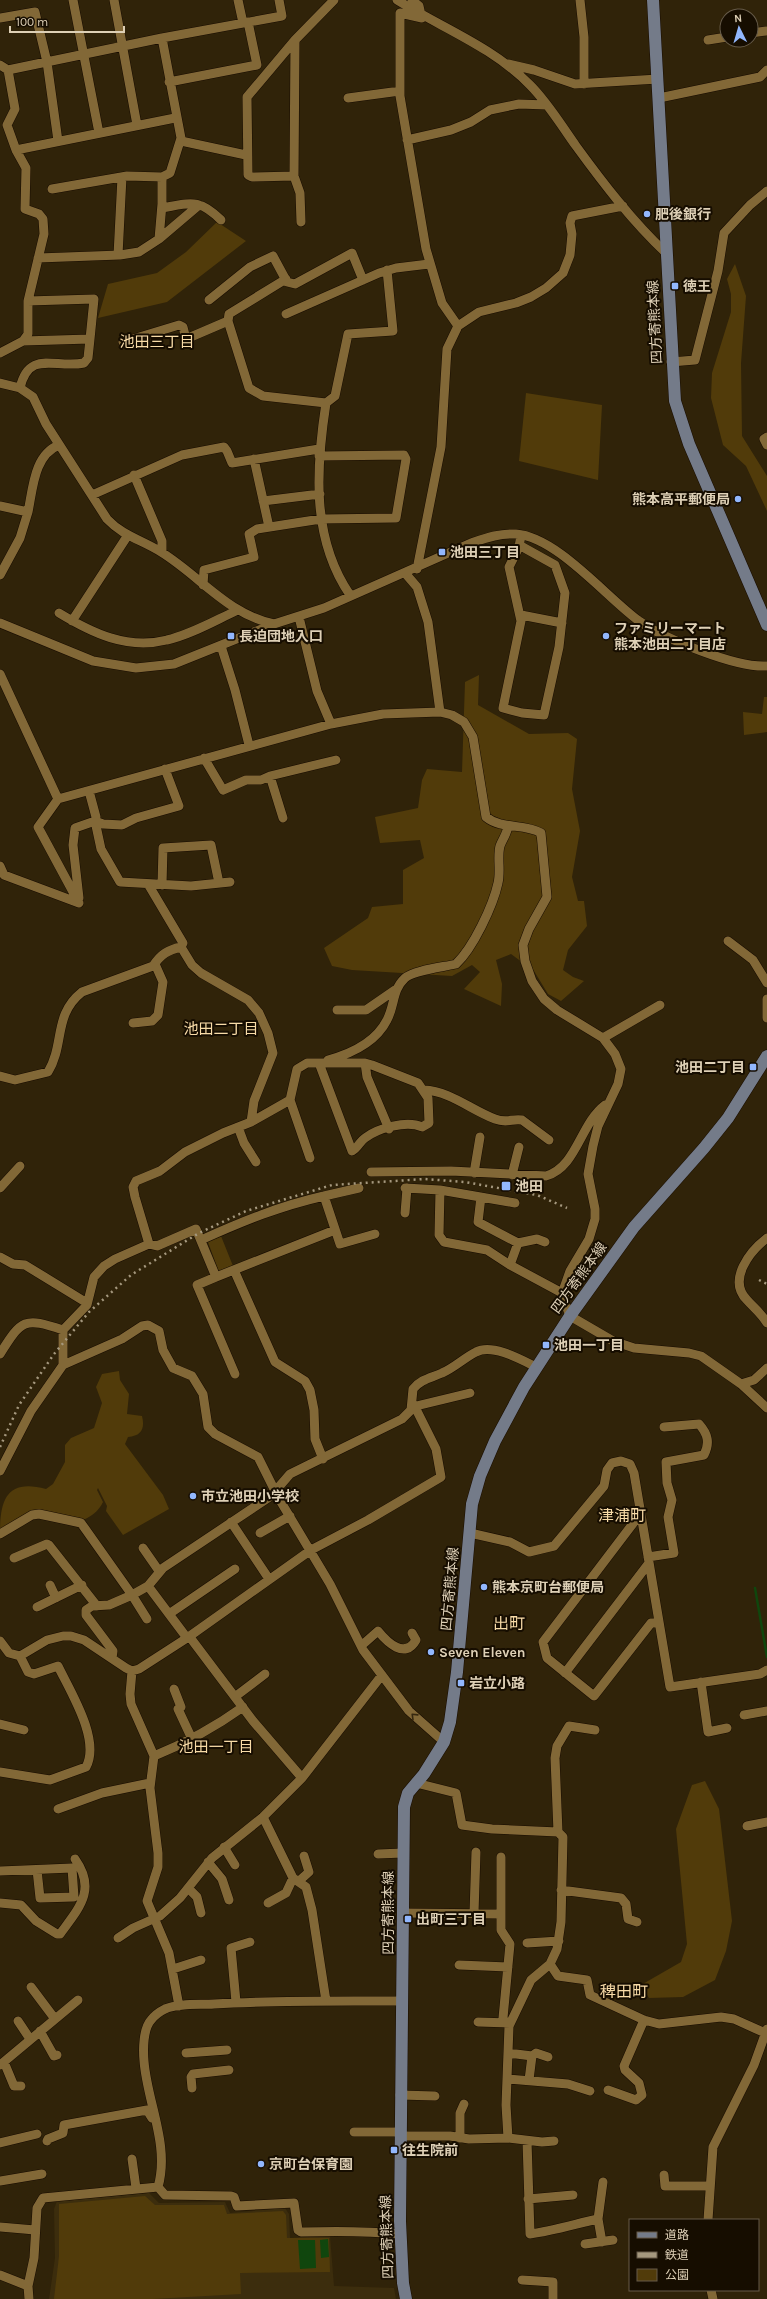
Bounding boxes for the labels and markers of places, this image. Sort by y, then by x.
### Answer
place label: 肥後銀行 [655,206,711,223]
marker: 肥後銀行 [642,209,652,219]
place label: 徳王 [683,278,711,295]
marker: 徳王 [670,281,680,291]
place label: 熊本高平郵便局 [632,491,730,508]
marker: 熊本高平郵便局 [733,494,743,504]
place label: 池田三丁目 [450,544,520,561]
marker: 池田三丁目 [437,547,447,557]
place label: ファミリーマート 熊本池田二丁目店 [614,620,726,653]
place label: 長迫団地入口 [239,628,323,645]
marker: 長迫団地入口 [226,631,236,641]
marker: ファミリーマート 熊本池田二丁目店 [601,631,611,641]
place label: 池田二丁目 [675,1059,745,1076]
marker: 池田二丁目 [748,1062,758,1072]
place label: 池田 [515,1178,543,1195]
marker: 池田 [500,1180,512,1192]
place label: 池田一丁目 [554,1337,624,1354]
marker: 池田一丁目 [541,1340,551,1350]
place label: 市立池田小学校 [201,1488,299,1505]
marker: 市立池田小学校 [188,1491,198,1501]
place label: 熊本京町台郵便局 [492,1579,604,1596]
marker: 熊本京町台郵便局 [479,1582,489,1592]
place label: Seven Eleven [439,1644,526,1661]
marker: Seven Eleven [426,1647,436,1657]
place label: 岩立小路 [469,1675,525,1692]
marker: 岩立小路 [456,1678,466,1688]
place label: 出町三丁目 [416,1911,486,1928]
marker: 出町三丁目 [403,1914,413,1924]
place label: 往生院前 [402,2142,458,2159]
marker: 往生院前 [389,2145,399,2155]
place label: 京町台保育園 [269,2156,353,2173]
marker: 京町台保育園 [256,2159,266,2169]

